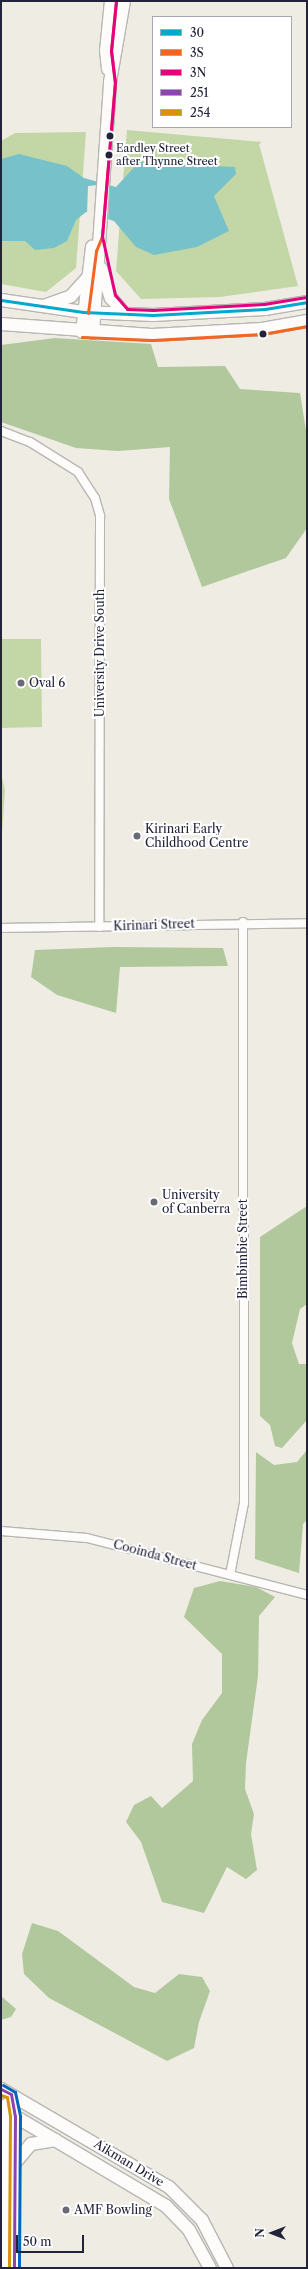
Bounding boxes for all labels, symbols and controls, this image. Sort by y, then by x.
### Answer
legend [152,16,292,128]
text: 30 [190,25,204,40]
text: 3S [190,45,204,60]
text: 3N [190,65,207,80]
text: 251 [190,85,208,100]
text: 254 [190,105,210,120]
unlabelled marker [105,131,115,141]
place label: Eardley Street after Thynne Street [116,142,218,168]
marker: Eardley Street after Thynne Street [104,150,114,160]
unlabelled marker [258,329,268,339]
street label: University Drive South [93,589,107,717]
place label: Oval 6 [29,676,65,690]
marker: Oval 6 [16,678,26,688]
place label: Kirinari Early Childhood Centre [145,822,248,850]
marker: Kirinari Early Childhood Centre [132,831,142,841]
street label: Kirinari Street [113,916,195,934]
place label: University of Canberra [162,1188,230,1216]
marker: University of Canberra [149,1197,159,1207]
street label: Bimbimbie Street [236,1199,250,1299]
street label: Cooinda Street [112,1537,198,1573]
street label: Aikman Drive [91,2137,167,2189]
place label: AMF Bowling [74,2203,152,2217]
marker: AMF Bowling [61,2205,71,2215]
north arrow [252,2213,292,2253]
scale bar [18,2227,86,2253]
text: N [253,2228,267,2238]
text: 50 m [23,2234,52,2249]

